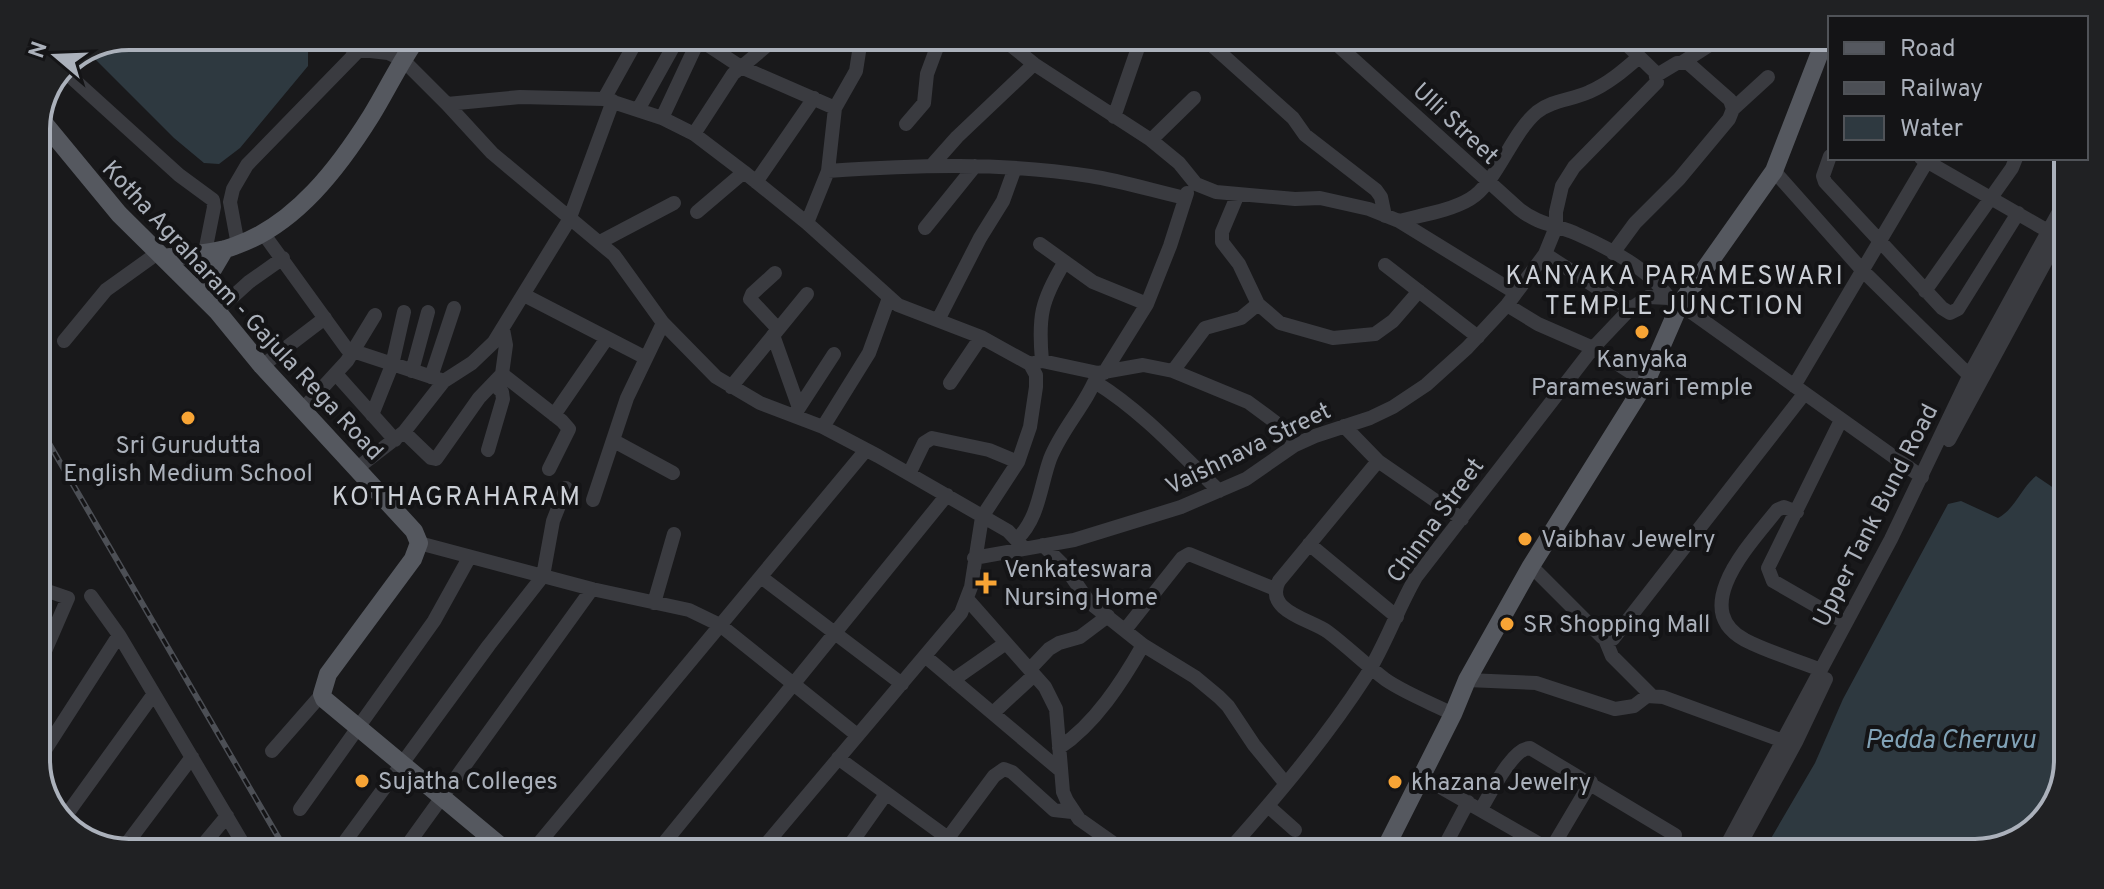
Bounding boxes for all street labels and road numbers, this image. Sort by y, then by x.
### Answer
street label: Ulli Street [1405,77,1504,172]
street label: Kotha Agraharam - Gajula Rega Road [95,155,389,467]
street label: Vaishnava Street [1161,397,1336,503]
street label: Upper Tank Bund Road [1807,399,1946,632]
street label: Chinna Street [1381,453,1492,589]

